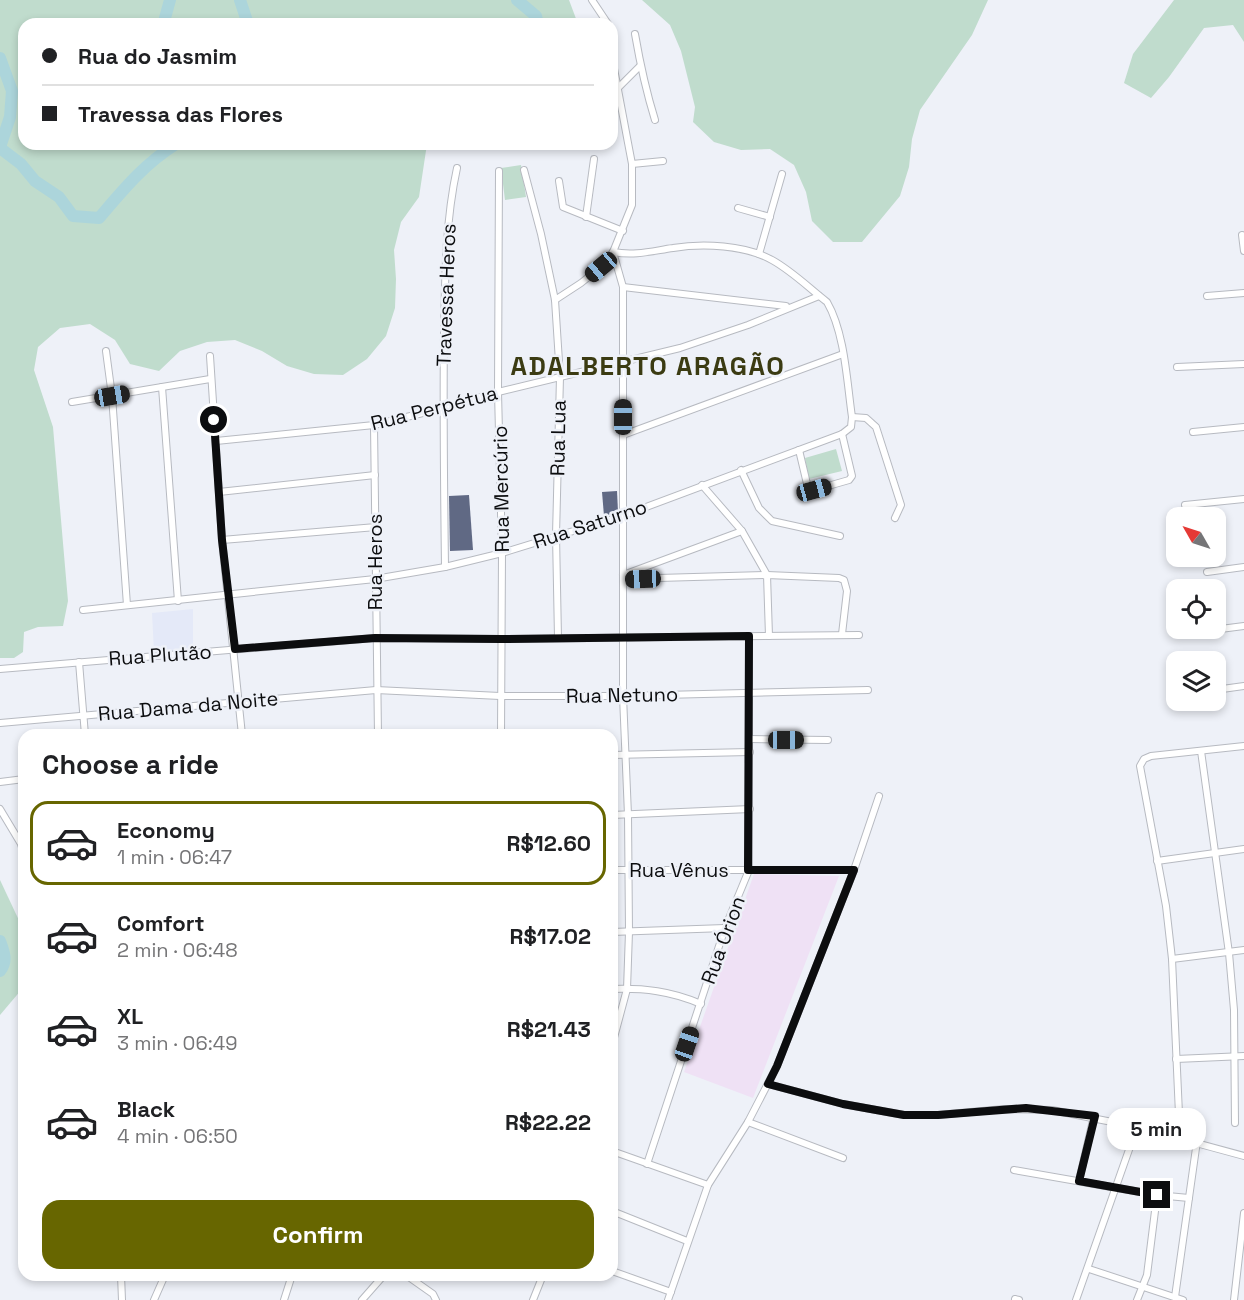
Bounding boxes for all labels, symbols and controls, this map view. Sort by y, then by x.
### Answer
text: Rua do Jasmim [78,42,237,70]
text: Travessa das Flores [78,100,283,128]
street label: Travessa Heros [431,223,461,367]
car [581,249,621,285]
district label: ADALBERTO ARAGÃO [511,349,785,383]
street label: Rua Perpétua [368,380,500,436]
car [93,384,131,408]
car [614,399,632,435]
street label: Rua Lua [544,400,572,476]
route start [200,406,227,433]
street label: Rua Mercúrio [487,425,515,553]
car [794,477,834,503]
street label: Rua Saturno [530,493,650,555]
north arrow [1166,507,1226,567]
map controls [1166,507,1226,711]
street label: Rua Heros [362,514,388,610]
car [625,569,661,589]
button: locate [1166,579,1226,639]
street label: Rua Plutão [108,638,212,672]
button: layers [1166,651,1226,711]
street label: Rua Netuno [566,681,678,709]
street label: Rua Dama da Noite [97,685,279,727]
car [768,731,804,749]
text: Choose a ride [42,747,219,782]
icon: car [45,816,99,870]
text: Economy [117,816,215,844]
text: R$12.60 [507,829,591,857]
text: 1 min · 06:47 [117,844,232,870]
street label: Rua Vênus [629,857,729,883]
street label: Rua Órion [695,892,751,988]
icon: car [45,909,99,963]
text: Comfort [117,909,205,937]
text: R$17.02 [510,922,591,950]
text: 2 min · 06:48 [117,937,238,963]
icon: car [45,1002,99,1056]
text: XL [117,1002,143,1030]
text: R$21.43 [507,1015,591,1043]
car [673,1024,701,1064]
text: 3 min · 06:49 [117,1030,237,1056]
icon: car [45,1095,99,1149]
text: Black [117,1095,175,1123]
text: R$22.22 [505,1108,591,1136]
callout: 5 min [1108,1108,1206,1150]
text: 5 min [1131,1116,1182,1142]
text: 4 min · 06:50 [117,1123,238,1149]
route end [1143,1181,1170,1208]
button: Confirm [42,1200,594,1269]

